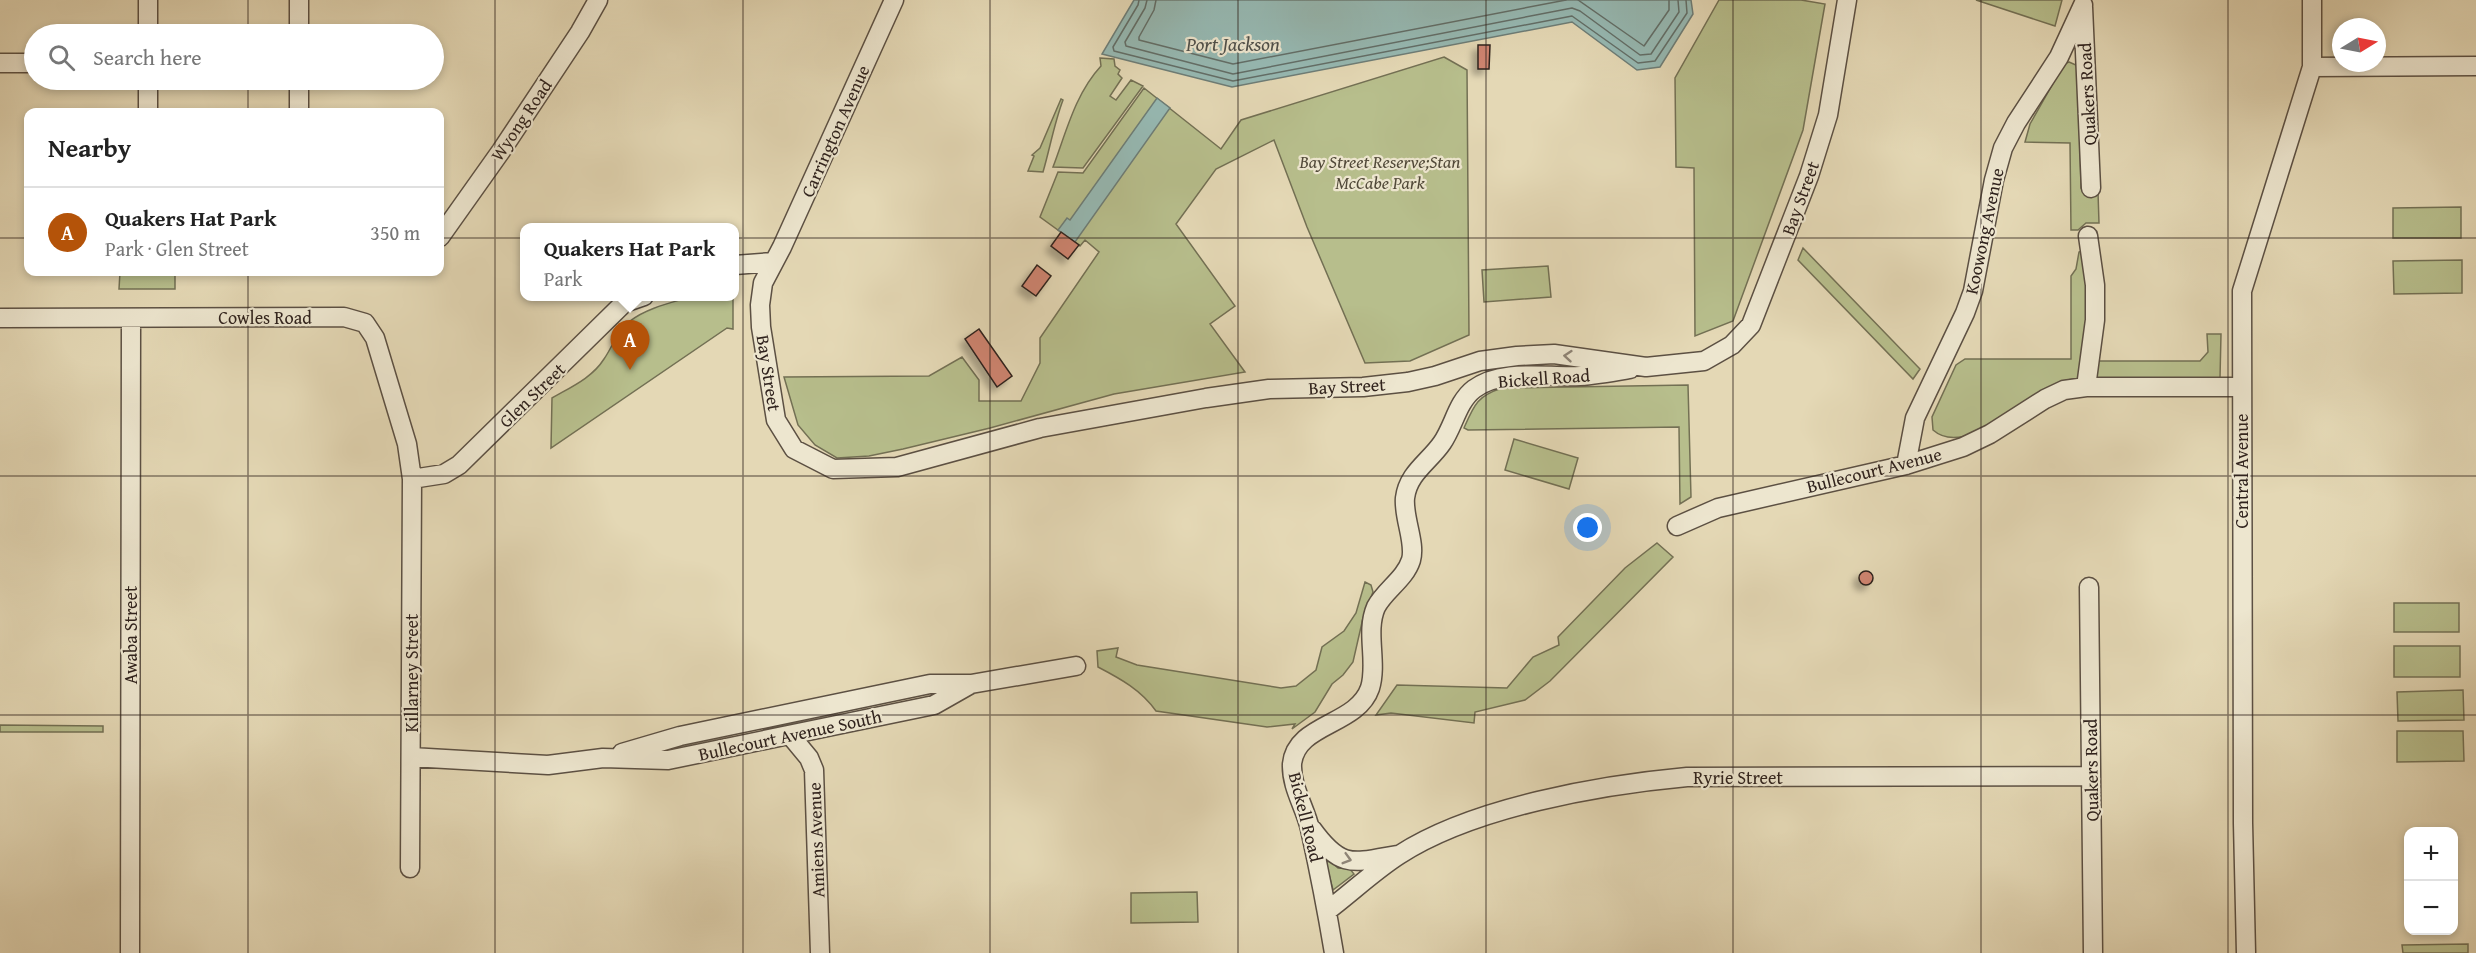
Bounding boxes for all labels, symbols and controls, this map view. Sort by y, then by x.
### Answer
north arrow [2332,18,2386,72]
search box [24,24,444,90]
water label: Port Jackson [1185,29,1280,58]
icon: search [45,41,78,74]
text: Search here [93,41,202,73]
street label: Quakers Road [2071,42,2103,146]
street label: Carrington Avenue [794,61,876,201]
street label: Wyong Road [484,73,559,166]
text: Nearby [48,128,131,167]
park label: Bay Street Reserve;Stan McCabe Park [1299,148,1460,196]
street label: Bay Street [1774,157,1826,239]
street label: Koowong Avenue [1957,165,2011,297]
text: Quakers Hat Park [105,202,276,234]
text: A [61,218,74,247]
text: 350 m [370,218,420,247]
popup [520,223,739,301]
text: Quakers Hat Park [544,232,715,264]
text: Park · Glen Street [105,234,249,263]
text: Park [544,264,582,293]
street label: Cowles Road [218,304,312,331]
pin: A [610,320,650,370]
street label: Bay Street [750,333,788,414]
one-way arrow [1563,350,1572,363]
street label: Glen Street [493,356,572,434]
street label: Bickell Road [1497,361,1591,395]
street label: Bay Street [1308,370,1387,402]
street label: Central Avenue [2228,414,2255,528]
street label: Bullecourt Avenue [1804,440,1944,500]
your location [1573,513,1602,542]
street label: Awaba Street [117,585,144,684]
street label: Killarney Street [398,613,425,732]
street label: Bullecourt Avenue South [696,702,884,768]
street label: Quakers Road [2077,718,2105,822]
street label: Ryrie Street [1693,764,1784,791]
street label: Bickell Road [1282,769,1330,865]
street label: Amiens Avenue [800,782,832,898]
map controls [2404,827,2458,935]
button: + [2404,827,2458,881]
one-way arrow [1341,852,1352,864]
button: − [2404,881,2458,935]

